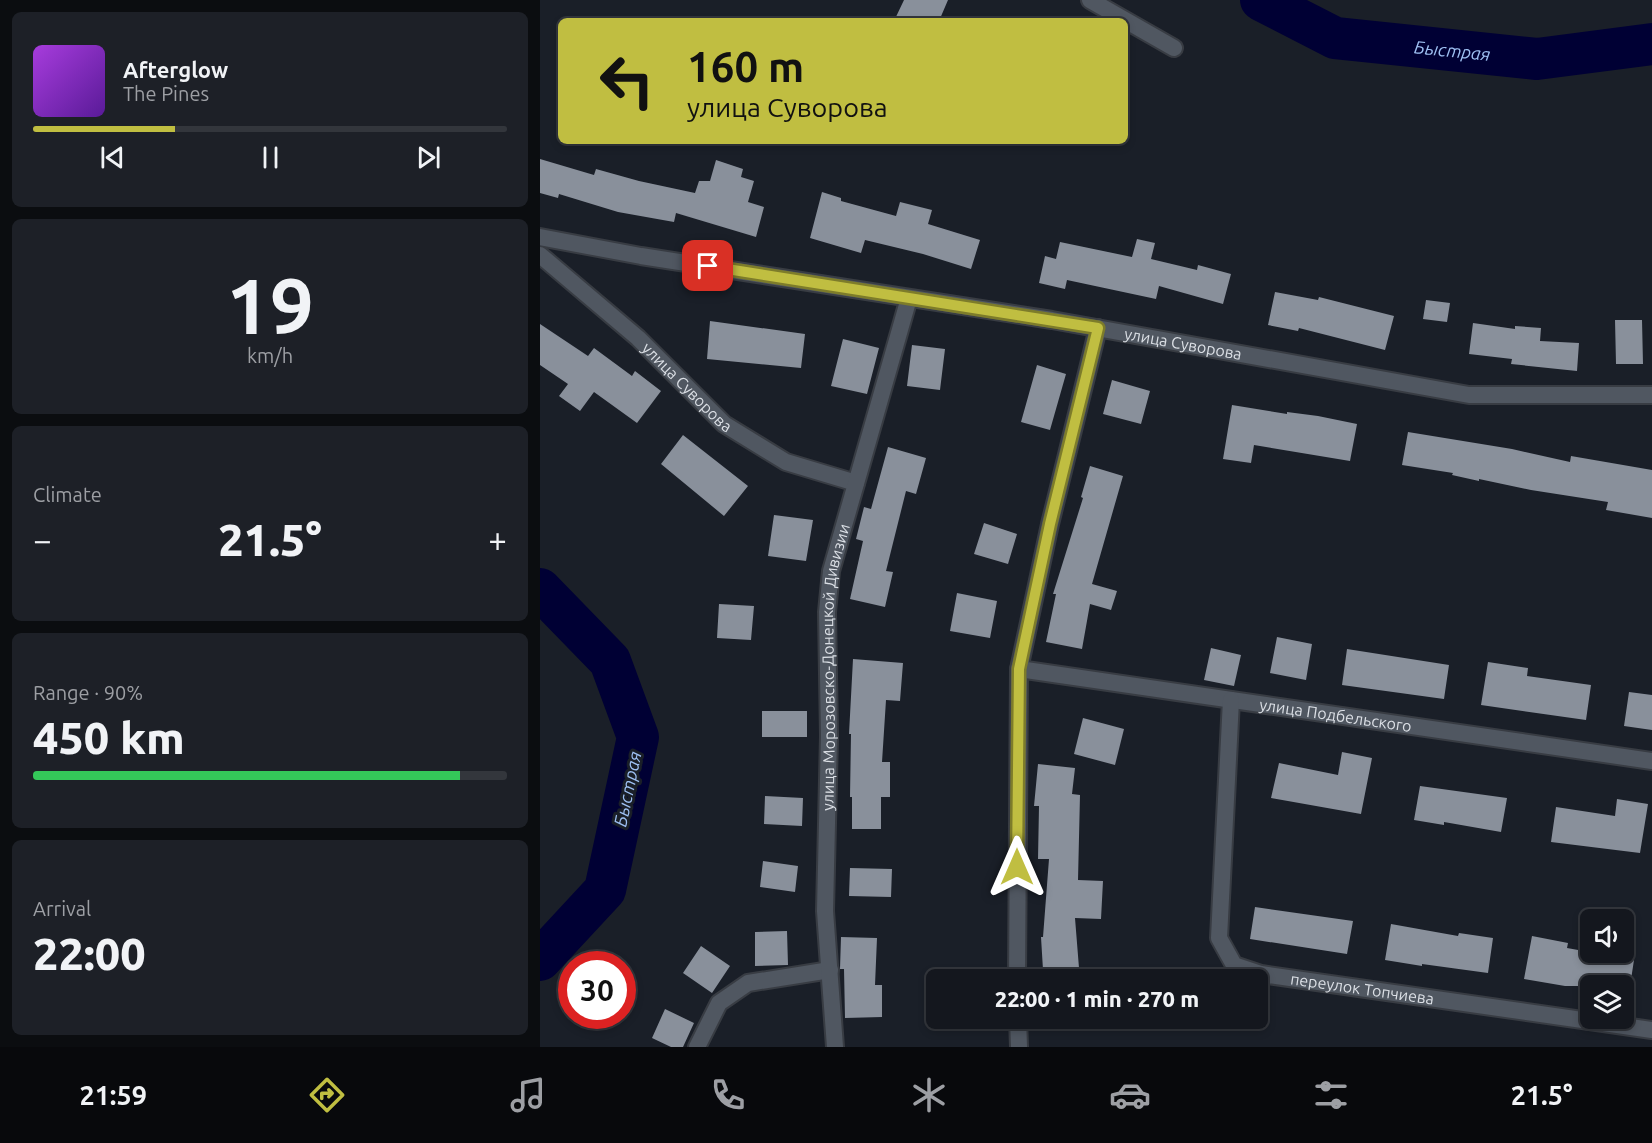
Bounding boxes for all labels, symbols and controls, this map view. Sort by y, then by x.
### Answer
water label: Быстрая [1413,36,1491,64]
icon: left [588,42,666,120]
text: 160 m [687,43,804,90]
text: Afterglow [123,57,228,82]
text: The Pines [123,82,209,105]
text: улица Суворова [687,92,888,122]
icon: previous [96,141,129,174]
icon: pause [254,141,287,174]
icon: next [412,141,445,174]
pin [682,240,733,291]
icon: arrive [691,249,724,282]
text: 19 [226,261,314,349]
street label: улица Суворова [1123,324,1243,363]
street label: улица Суворова [639,339,735,436]
text: km/h [247,344,293,367]
text: Climate [33,483,102,506]
text: 21.5° [218,514,322,565]
text: − [33,521,52,558]
text: + [488,521,507,558]
street label: улица Морозовско-Донецкой Дивизии [818,522,853,811]
text: Range · 90% [33,681,143,704]
street label: улица Подбельского [1258,695,1413,735]
text: 450 km [33,712,185,763]
water label: Быстрая [609,750,645,828]
position arrow [985,835,1049,899]
text: Arrival [33,897,91,920]
map controls [1580,909,1634,1029]
button: sound [1580,909,1634,963]
text: 22:00 [33,928,146,979]
speed limit sign: 30 [558,951,636,1029]
street label: переулок Топчиева [1289,969,1435,1008]
button: layers [1580,975,1634,1029]
text: 22:00 · 1 min · 270 m [995,986,1199,1011]
icon: directions [306,1074,348,1116]
icon: music [507,1074,549,1116]
icon: phone [707,1074,749,1116]
icon: climate [908,1074,950,1116]
icon: car [1109,1074,1151,1116]
icon: filters [1310,1074,1352,1116]
text: 21:59 [79,1080,147,1110]
text: 21.5° [1511,1080,1573,1110]

